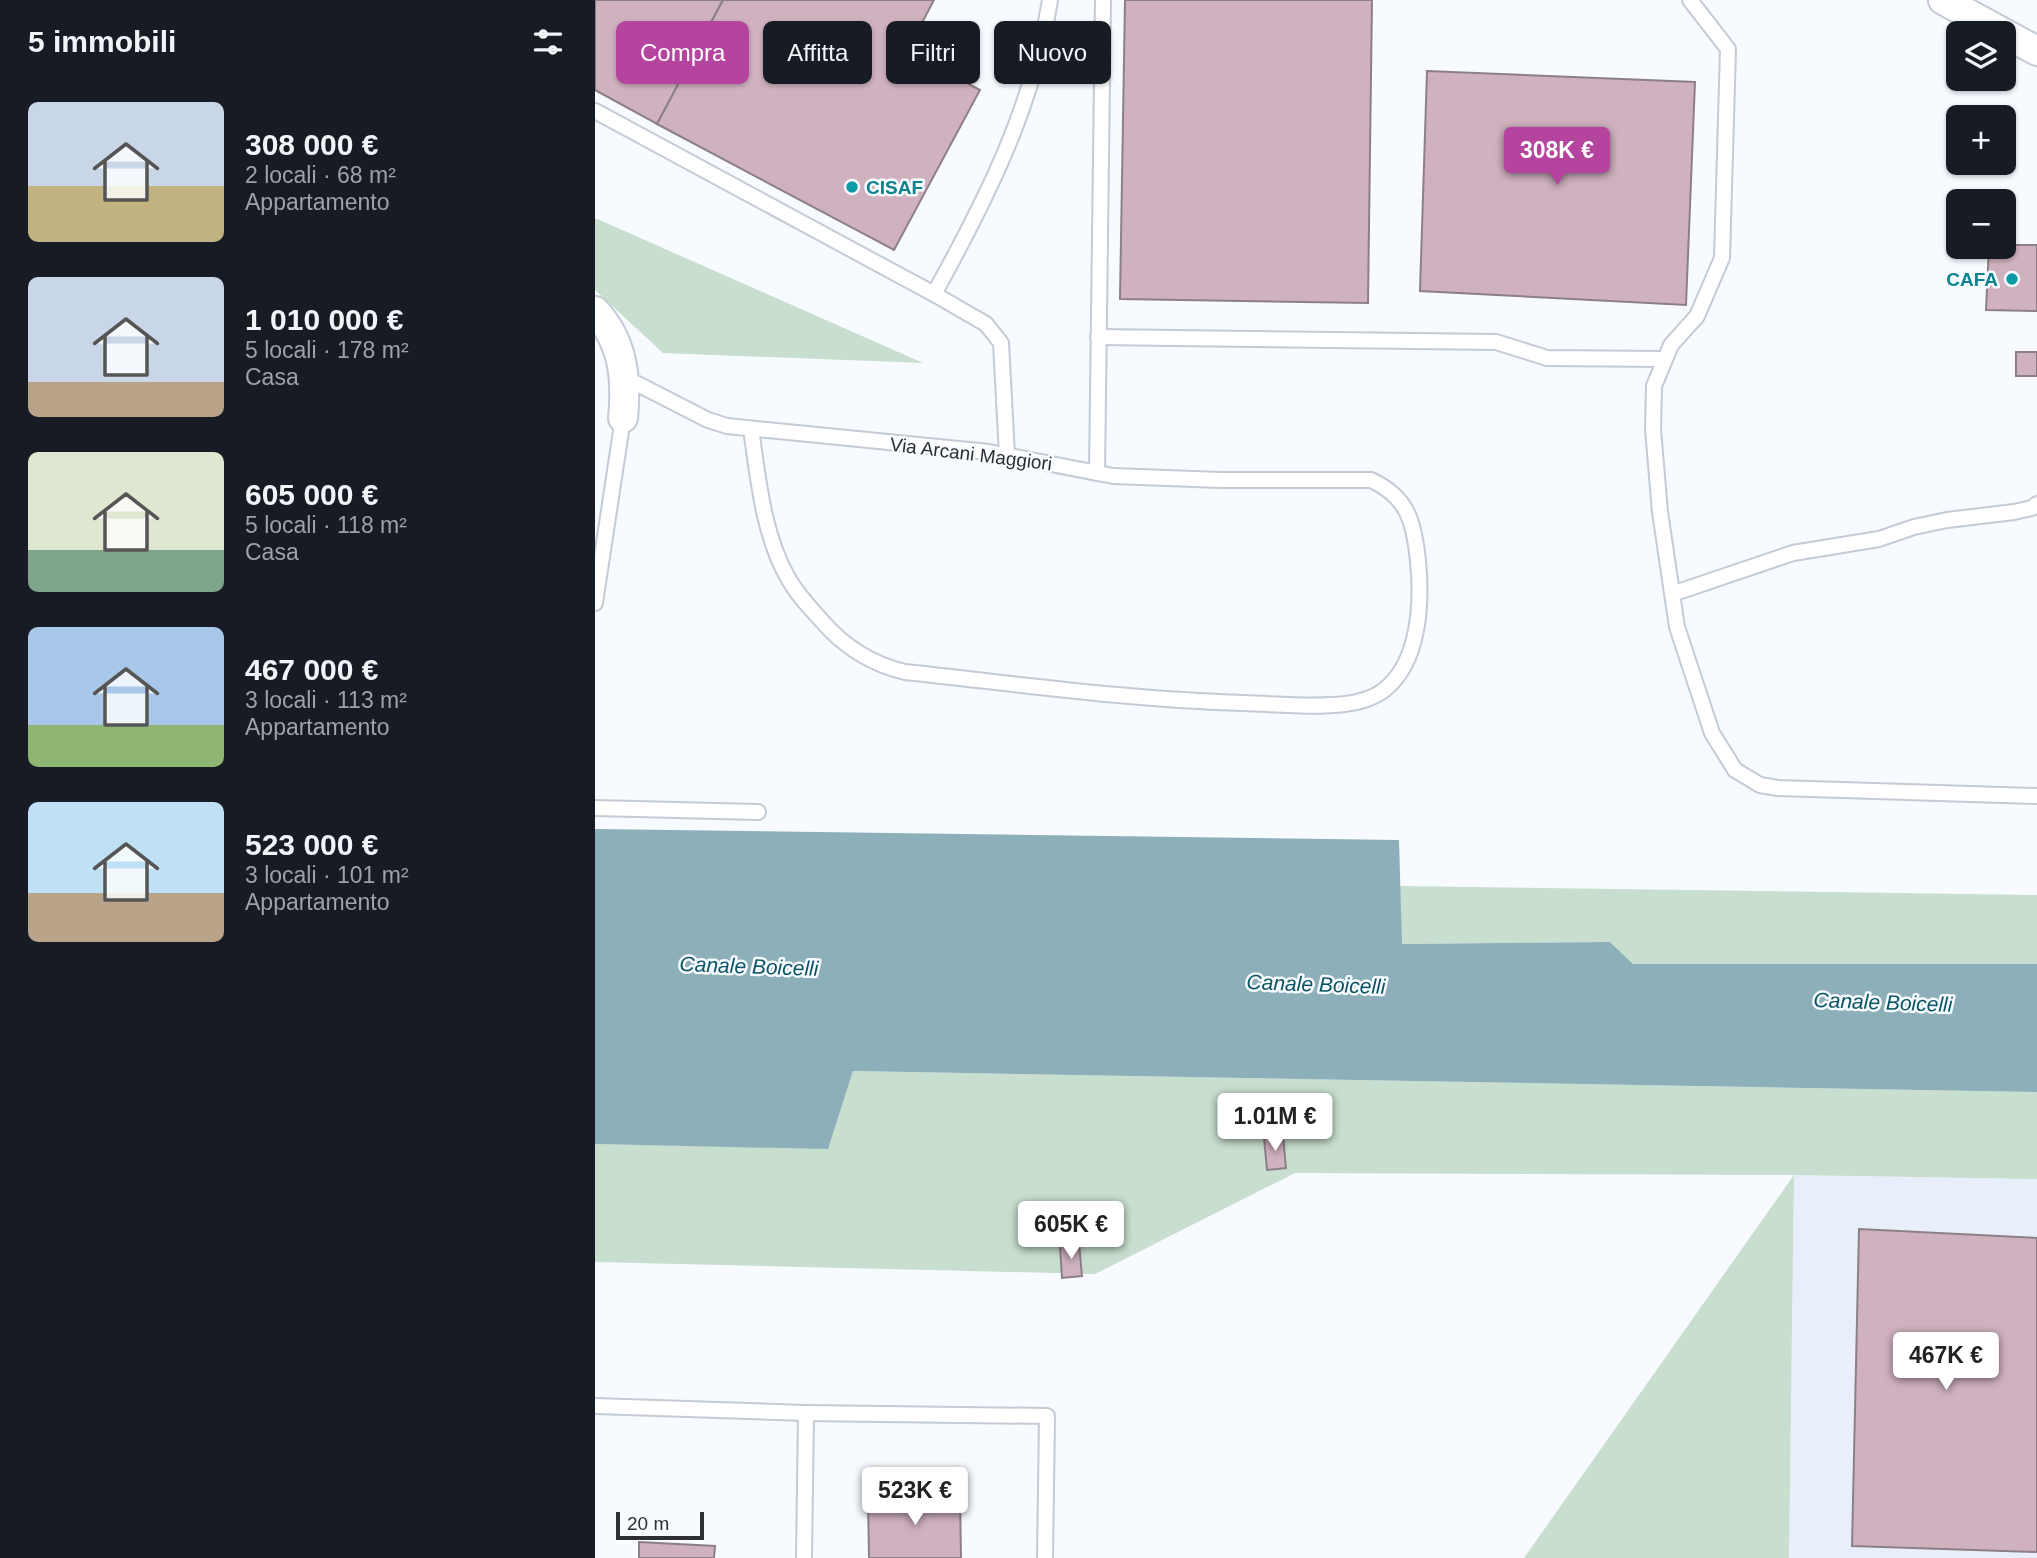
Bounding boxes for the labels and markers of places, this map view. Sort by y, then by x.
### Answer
pin: 308K € [1500,128,1614,187]
place label: CISAF [866,177,923,198]
marker: CISAF [844,179,860,195]
place label: CAFA [1946,269,1998,290]
marker: CAFA [2004,271,2020,287]
pin: 1.01M € [1210,1094,1340,1153]
pin: 605K € [1014,1202,1128,1261]
pin: 467K € [1889,1332,2003,1392]
pin: 523K € [858,1468,972,1527]

